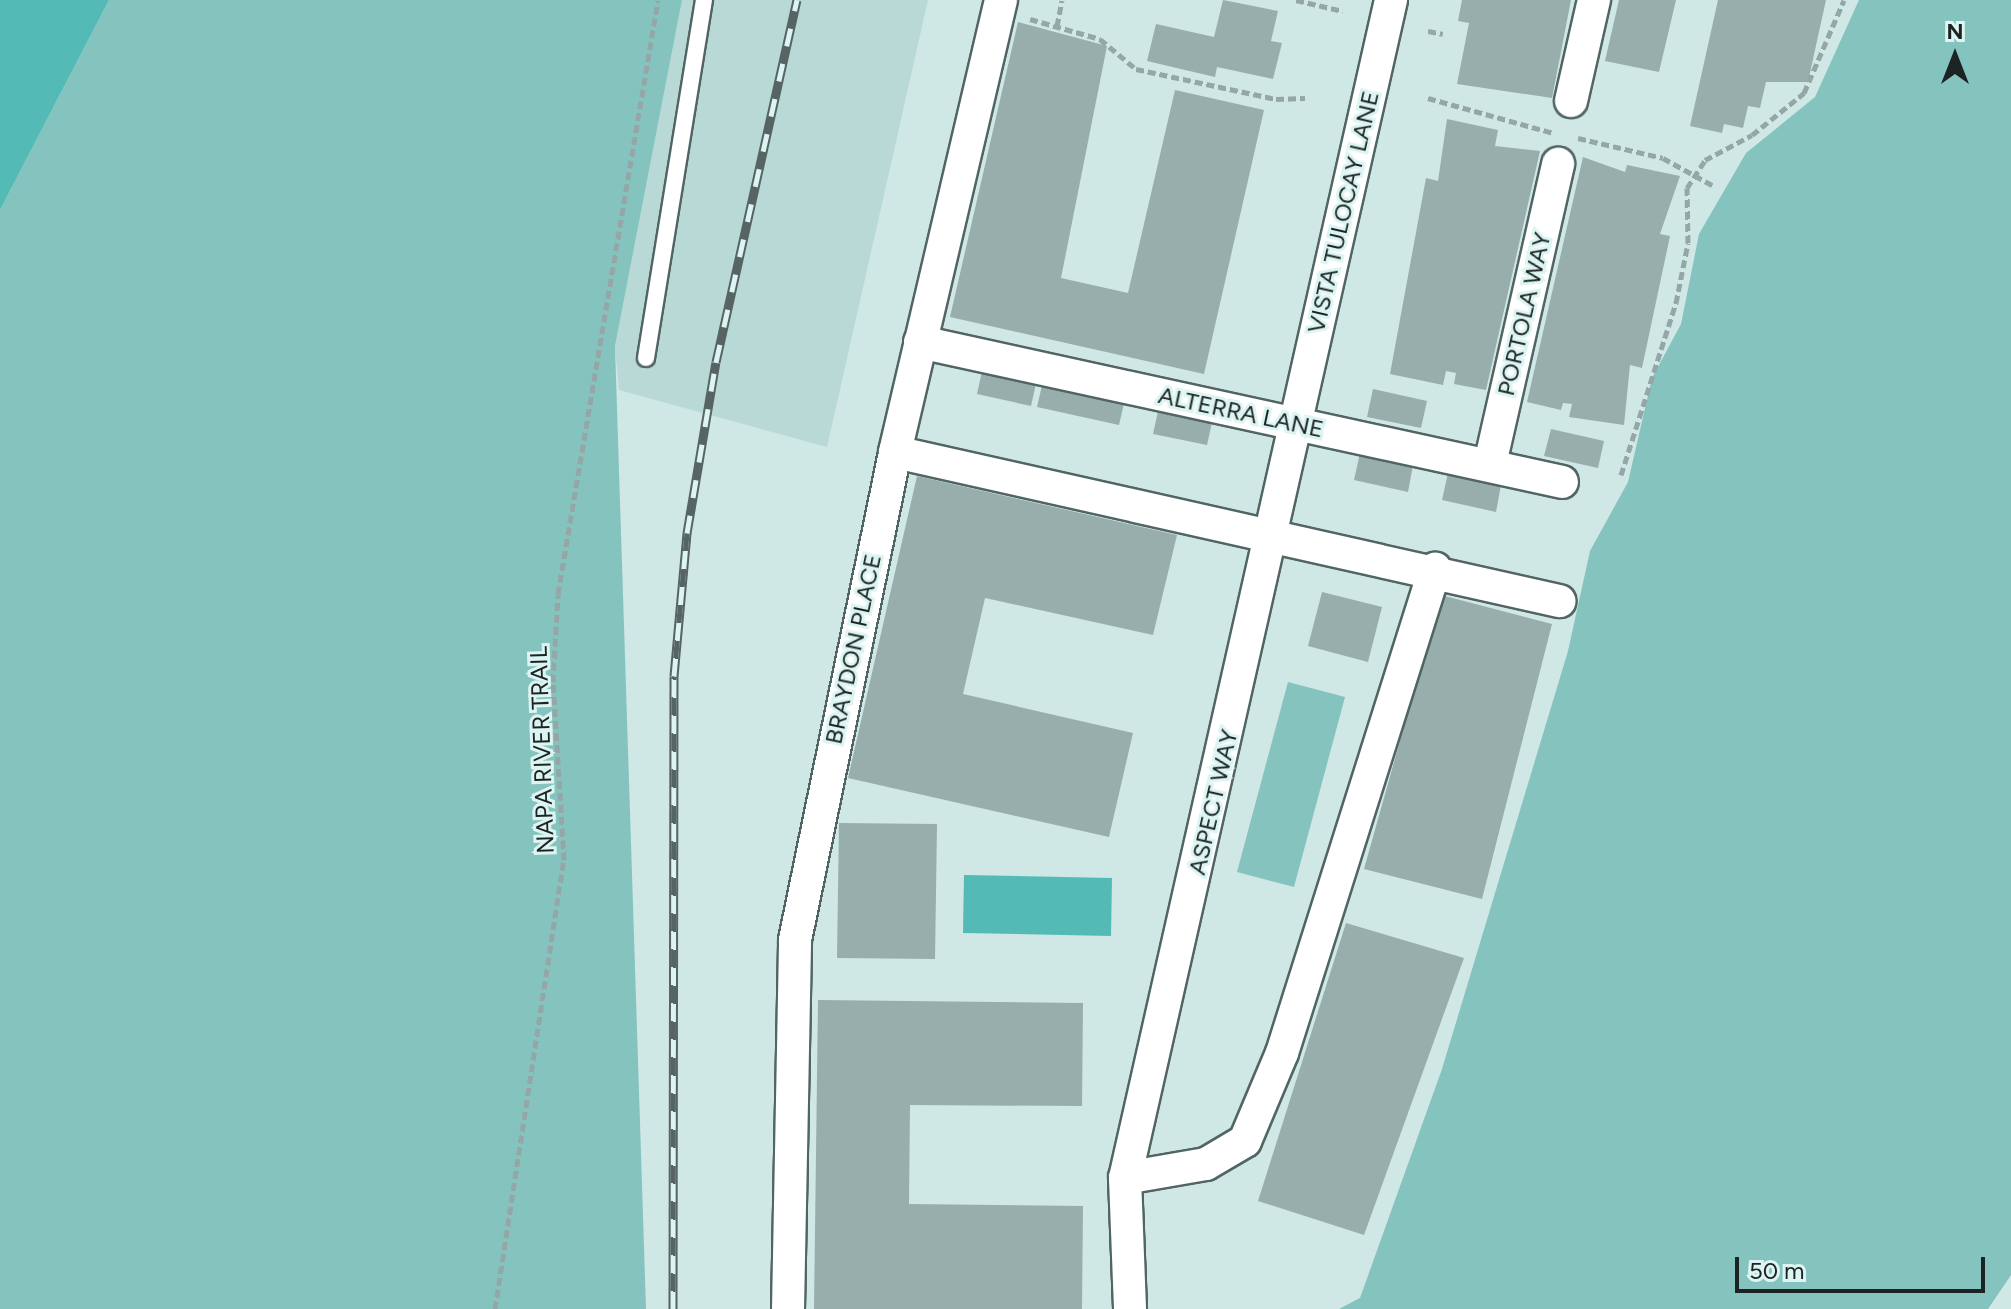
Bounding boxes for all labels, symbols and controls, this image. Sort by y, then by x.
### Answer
north arrow [1915,16,1995,96]
text: N [1946,18,1964,45]
street label: VISTA TULOCAY LANE [1301,88,1385,336]
street label: PORTOLA WAY [1491,230,1557,398]
street label: ALTERRA LANE [1156,380,1326,444]
street label: BRAYDON PLACE [819,551,887,747]
street label: NAPA RIVER TRAIL [524,646,560,854]
street label: ASPECT WAY [1182,727,1244,877]
scale bar [1739,1241,1989,1291]
text: 50 m [1749,1256,1805,1285]

